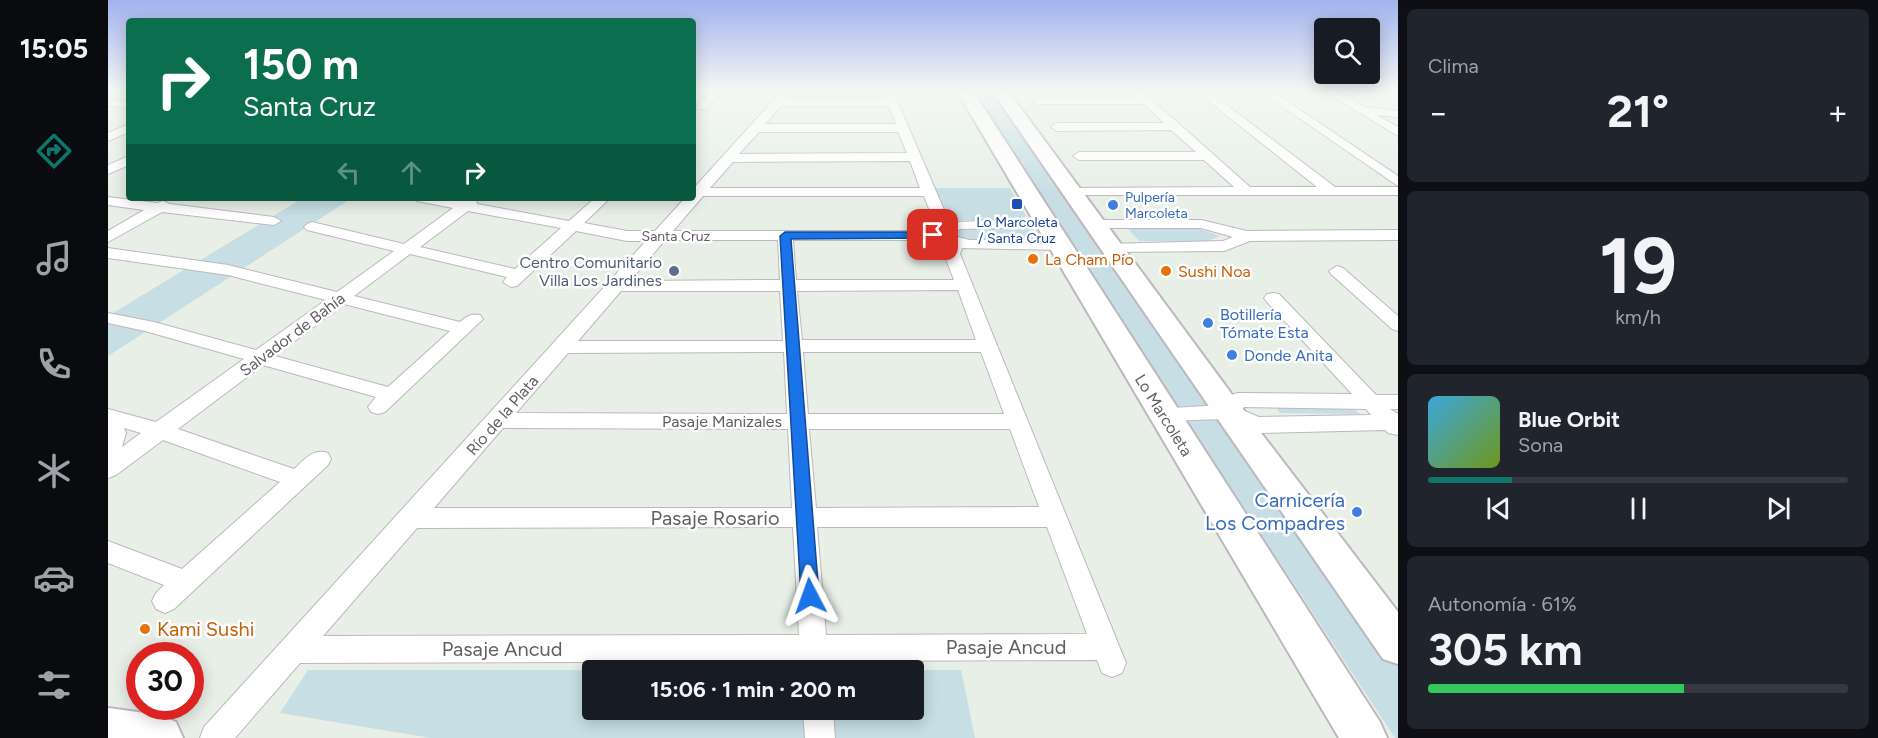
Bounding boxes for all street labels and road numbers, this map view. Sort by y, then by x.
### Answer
street label: Santa Cruz [642,228,711,245]
street label: Salvador de Bahía [236,289,349,380]
street label: Río de la Plata [462,371,542,459]
street label: Lo Marcoleta [1131,371,1196,460]
street label: Pasaje Manizales [662,412,782,431]
street label: Pasaje Rosario [651,506,779,530]
street label: Pasaje Ancud [946,635,1066,659]
street label: Pasaje Ancud [442,637,562,661]

